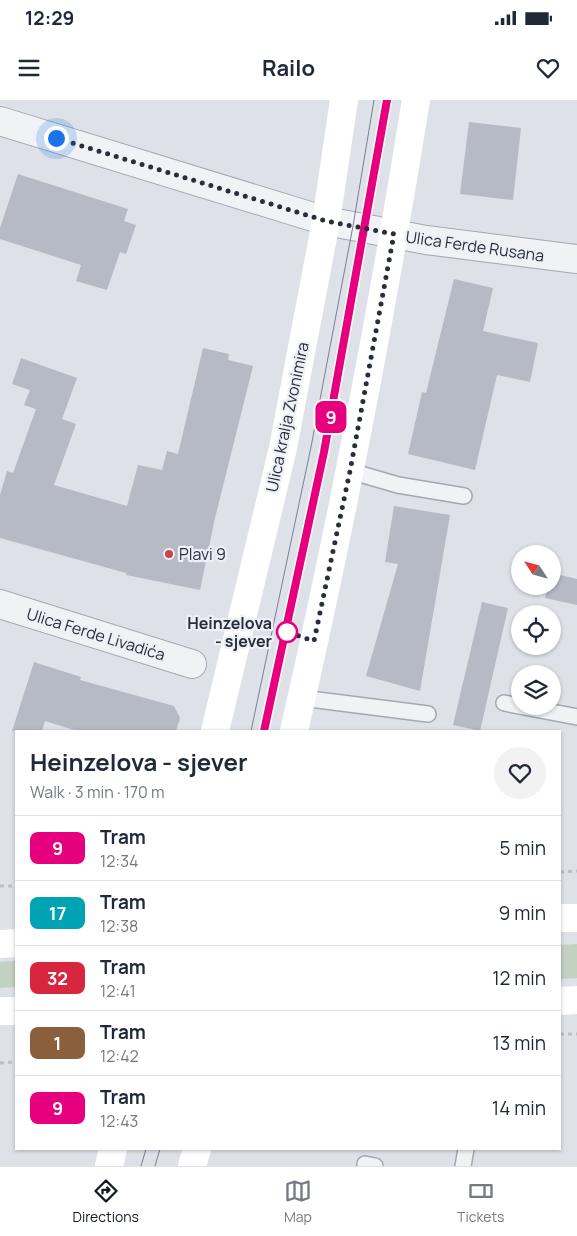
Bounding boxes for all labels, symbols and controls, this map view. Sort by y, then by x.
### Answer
text: 12:29 [25,5,74,31]
text: Railo [262,53,315,83]
icon: menu [15,54,43,82]
icon: heart [534,54,562,82]
your location [44,126,69,151]
street label: Ulica Ferde Rusana [404,225,546,267]
street label: Ulica kralja Zvonimira [260,340,314,494]
line badge: 9 [315,401,347,433]
text: 9 [325,405,337,429]
place label: Plavi 9 [179,543,226,565]
north arrow [511,545,561,595]
map controls [511,545,561,715]
marker: Plavi 9 [163,548,175,560]
street label: Ulica Ferde Livadića [24,602,168,666]
button: locate [511,605,561,655]
place label: Heinzelova - sjever [187,612,272,652]
marker: Heinzelova - sjever [276,621,298,643]
button: layers [511,665,561,715]
text: Heinzelova - sjever [30,745,248,778]
button: heart [494,747,546,799]
text: Walk · 3 min · 170 m [30,781,165,803]
text: Tram [100,824,146,850]
text: 5 min [499,835,546,861]
text: 9 [52,836,63,860]
text: 12:34 [100,850,138,872]
text: Tram [100,889,146,915]
text: 9 min [499,900,546,926]
text: 17 [49,901,66,925]
text: 12:38 [100,915,138,937]
text: Tram [100,954,146,980]
text: 12 min [492,965,546,991]
text: 32 [47,966,68,990]
text: 12:41 [100,980,136,1002]
text: Tram [100,1019,146,1045]
text: 13 min [492,1030,546,1056]
text: 1 [54,1031,61,1055]
text: 12:42 [100,1045,139,1067]
text: Tram [100,1084,146,1110]
text: 14 min [492,1095,546,1121]
text: 9 [52,1096,63,1120]
text: 12:43 [100,1110,138,1132]
tab: Directions [73,1177,139,1226]
tab: Map [284,1177,312,1226]
tab: Tickets [457,1177,504,1226]

